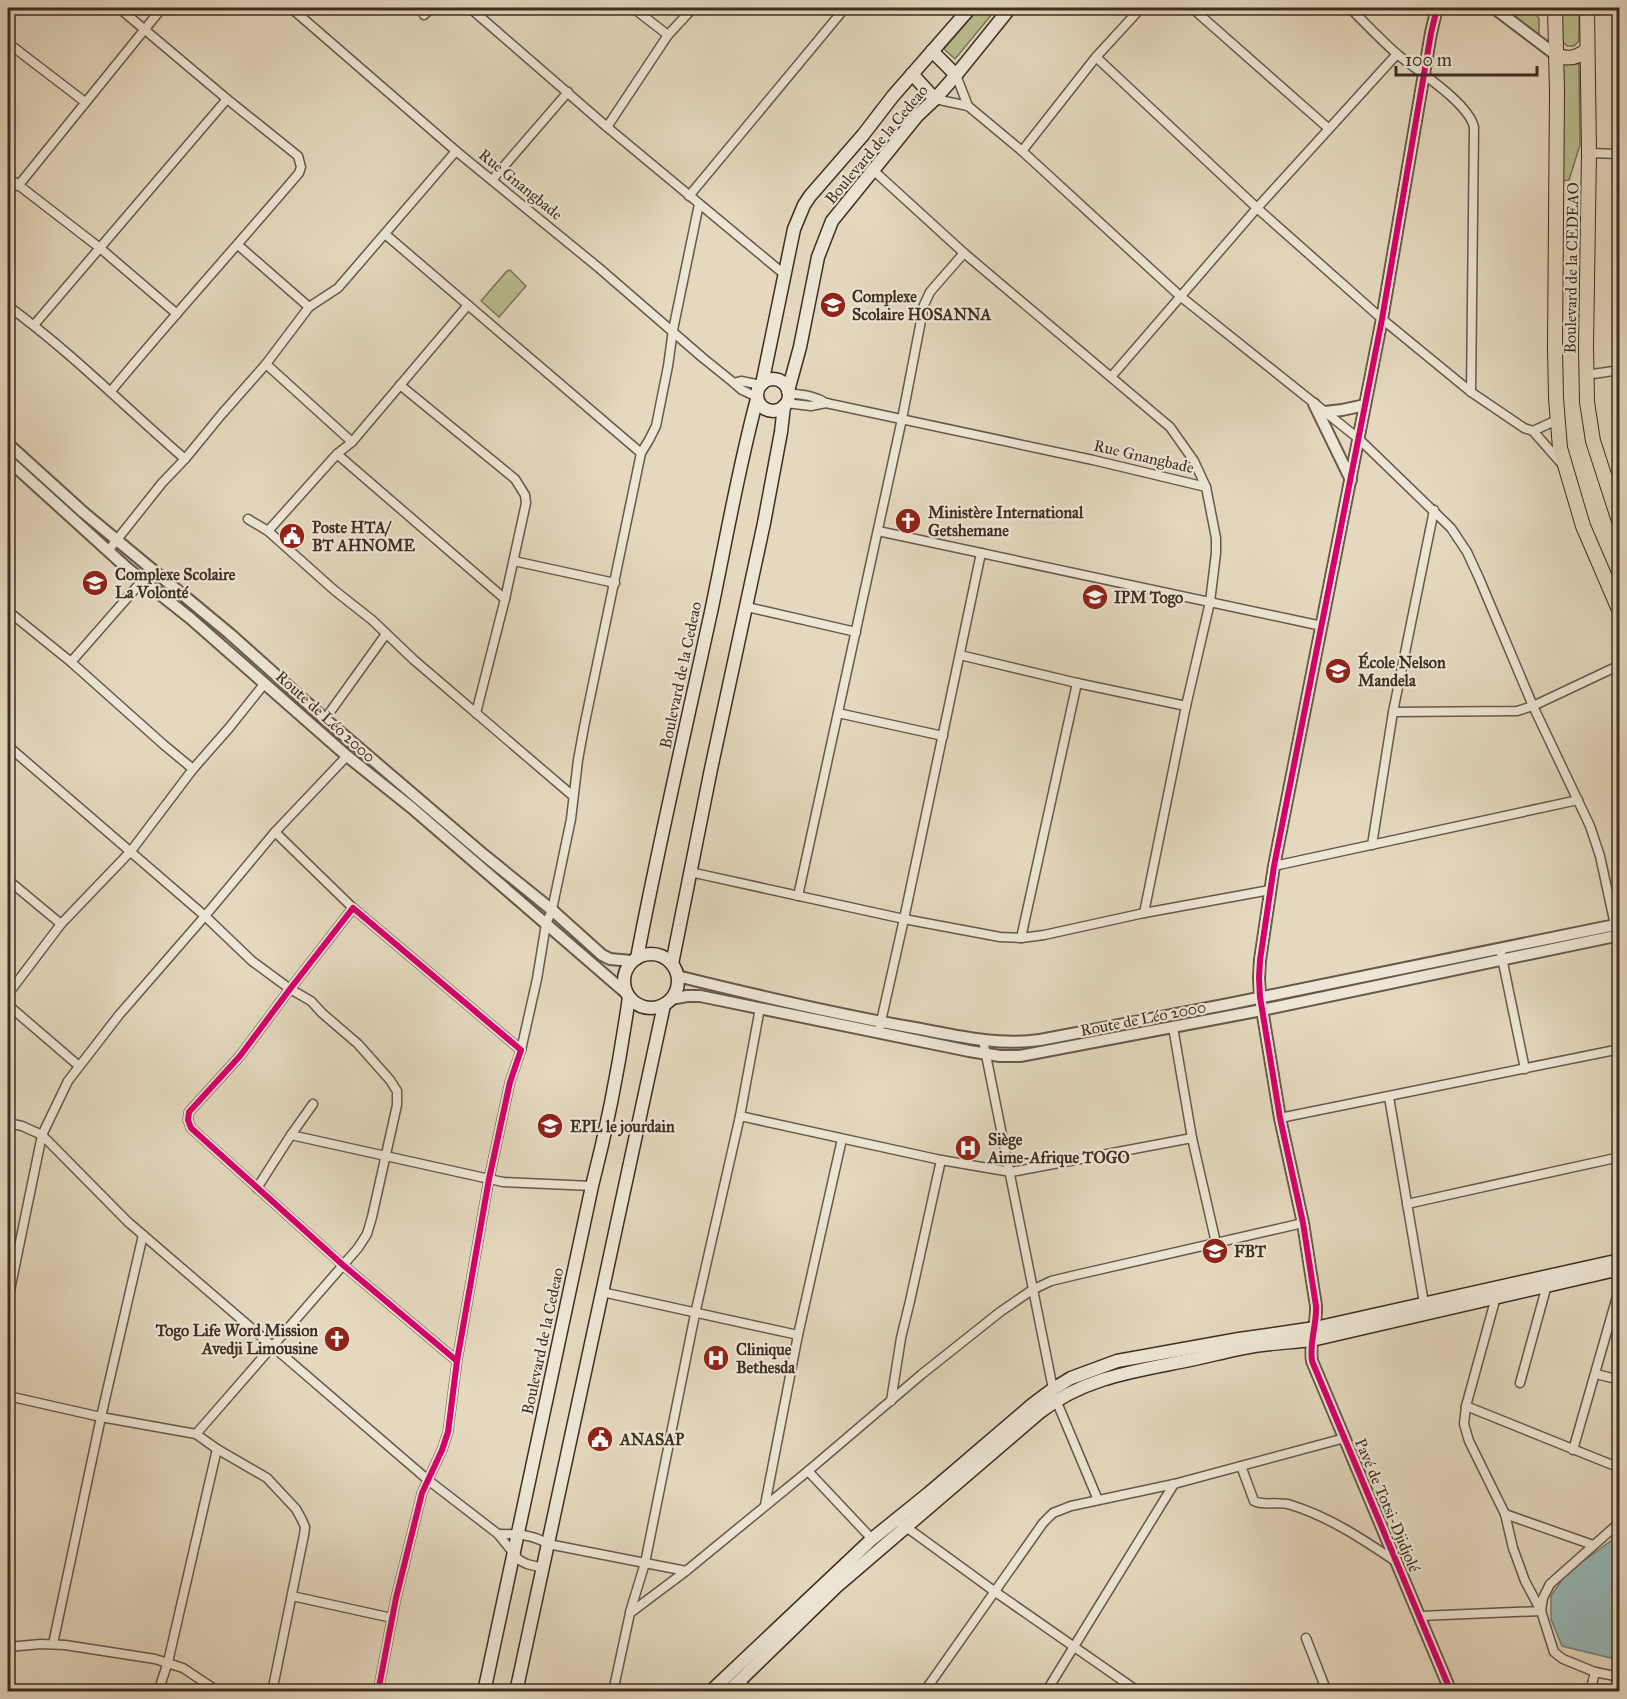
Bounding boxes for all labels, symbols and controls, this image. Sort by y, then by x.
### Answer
scale bar [1396,39,1537,77]
text: 100 m [1405,49,1452,71]
street label: Boulevard de la Cedeao [821,81,932,208]
street label: Rue Gnangbade [474,145,567,225]
street label: Boulevard de la CEDEAO [1561,182,1582,354]
place label: Complexe Scolaire HOSANNA [852,287,991,324]
school or university icon: Complexe Scolaire HOSANNA [818,290,848,320]
street label: Rue Gnangbade [1092,436,1196,478]
place label: Ministère International Getshemane [928,503,1084,540]
church icon: Ministère International Getshemane [893,506,923,536]
place label: Poste HTA/ BT AHNOME [312,518,416,555]
public building icon: Poste HTA/ BT AHNOME [277,521,307,551]
place label: Complexe Scolaire La Volonté [115,565,236,602]
school or university icon: Complexe Scolaire La Volonté [80,568,110,598]
school or university icon: IPM Togo [1080,582,1110,612]
place label: IPM Togo [1114,588,1183,608]
street label: Boulevard de la Cedeao [656,600,705,750]
place label: École Nelson Mandela [1358,651,1446,690]
school or university icon: École Nelson Mandela [1323,656,1353,686]
street label: Route de Léo 2000 [272,667,379,766]
street label: Route de Léo 2000 [1079,997,1208,1040]
school or university icon: EPL le jourdain [535,1111,565,1141]
place label: EPL le jourdain [570,1117,675,1137]
place label: Siège Aime-Afrique TOGO [987,1130,1130,1168]
hospital icon: Siège Aime-Afrique TOGO [953,1133,983,1163]
school or university icon: FBT [1200,1236,1230,1266]
place label: FBT [1234,1242,1266,1261]
street label: Boulevard de la Cedeao [518,1266,567,1416]
place label: Togo Life Word Mission Avedji Limousine [155,1321,318,1359]
church icon: Togo Life Word Mission Avedji Limousine [322,1324,352,1354]
place label: Clinique Bethesda [736,1340,796,1377]
hospital icon: Clinique Bethesda [701,1343,731,1373]
public building icon: ANASAP [585,1424,615,1454]
place label: ANASAP [619,1430,685,1449]
street label: Pavé de Totsi-Djidjolé [1351,1436,1424,1575]

